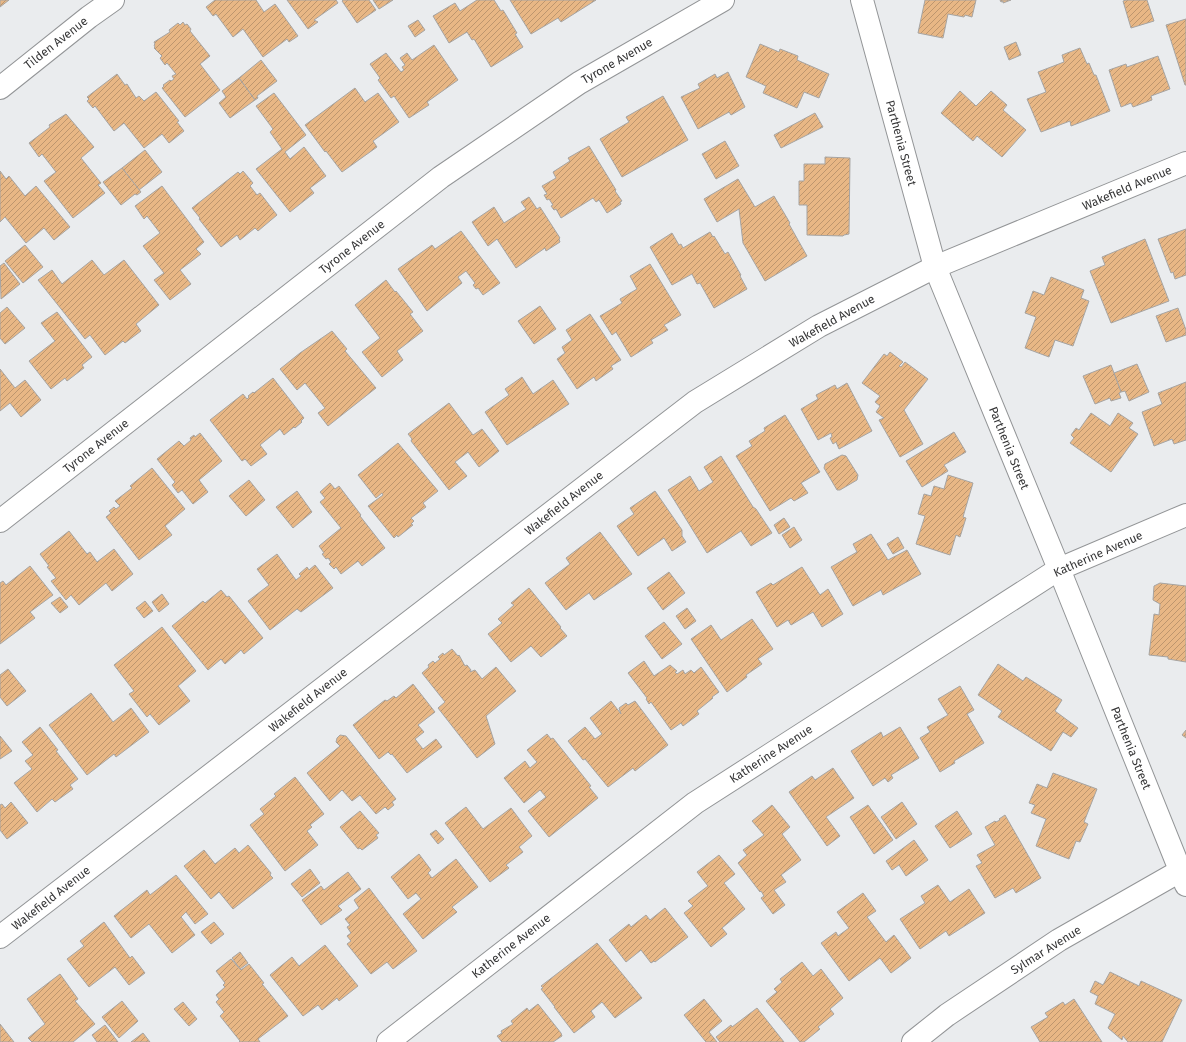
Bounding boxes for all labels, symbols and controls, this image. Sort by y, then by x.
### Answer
street label: Tilden Avenue [21,14,91,72]
street label: Tyrone Avenue [579,35,655,87]
street label: Parthenia Street [883,99,919,188]
street label: Wakefield Avenue [1080,163,1174,213]
street label: Tyrone Avenue [316,217,388,277]
street label: Wakefield Avenue [787,292,877,350]
street label: Parthenia Street [986,405,1032,492]
street label: Tyrone Avenue [60,416,132,476]
street label: Wakefield Avenue [522,468,606,538]
street label: Katherine Avenue [1051,528,1145,580]
street label: Wakefield Avenue [266,665,350,735]
street label: Parthenia Street [1108,705,1154,792]
street label: Katherine Avenue [727,722,815,786]
street label: Wakefield Avenue [9,863,93,933]
street label: Katherine Avenue [469,911,553,981]
street label: Sylmar Avenue [1008,923,1084,977]

